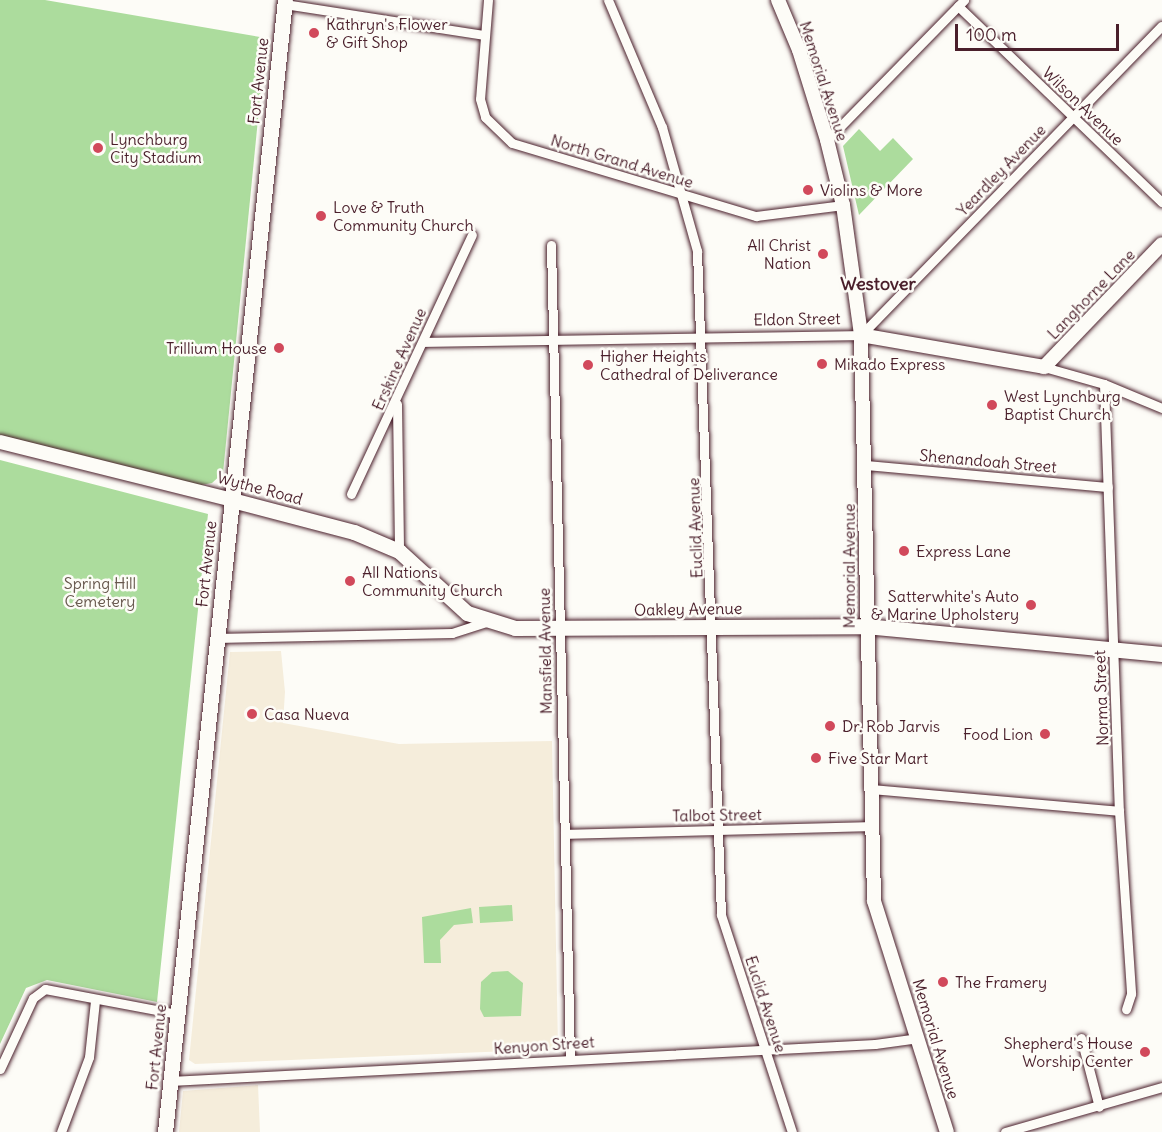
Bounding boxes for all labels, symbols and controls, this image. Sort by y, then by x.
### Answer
scale bar [958,12,1122,50]
place label: Kathryn's Flower & Gift Shop [326,14,448,52]
street label: Memorial Avenue [796,19,852,143]
text: 100 m [966,23,1017,46]
marker: Kathryn's Flower & Gift Shop [307,26,321,40]
street label: Fort Avenue [244,37,272,125]
street label: Wilson Avenue [1039,63,1127,149]
street label: Yeardley Avenue [952,120,1050,220]
place label: Lynchburg City Stadium [110,129,202,167]
street label: North Grand Avenue [548,130,696,192]
marker: Lynchburg City Stadium [91,141,105,155]
place label: Violins & More [820,180,923,200]
marker: Violins & More [801,183,815,197]
place label: Love & Truth Community Church [333,197,474,235]
marker: Love & Truth Community Church [314,209,328,223]
place label: All Christ Nation [747,235,811,273]
street label: Langhorne Lane [1043,245,1139,343]
marker: All Christ Nation [816,247,830,261]
district label: Westover [840,273,916,295]
street label: Erskine Avenue [368,305,430,413]
street label: Eldon Street [753,309,841,329]
place label: Trillium House [166,338,267,358]
marker: Trillium House [272,341,286,355]
place label: Higher Heights Cathedral of Deliverance [600,346,778,384]
place label: Mikado Express [834,354,945,374]
marker: Mikado Express [815,357,829,371]
marker: Higher Heights Cathedral of Deliverance [581,358,595,372]
place label: West Lynchburg Baptist Church [1004,386,1121,424]
marker: West Lynchburg Baptist Church [985,398,999,412]
street label: Shenandoah Street [919,445,1057,477]
street label: Wythe Road [215,467,305,509]
street label: Euclid Avenue [684,477,706,579]
street label: Memorial Avenue [839,504,859,628]
street label: Fort Avenue [192,520,220,608]
place label: Express Lane [916,541,1011,561]
marker: Express Lane [897,544,911,558]
place label: All Nations Community Church [362,562,503,600]
park label: Spring Hill Cemetery [64,573,136,611]
marker: All Nations Community Church [343,574,357,588]
place label: Satterwhite's Auto & Marine Upholstery [871,586,1019,624]
street label: Mansfield Avenue [534,588,556,714]
street label: Oakley Avenue [634,598,742,620]
marker: Satterwhite's Auto & Marine Upholstery [1024,598,1038,612]
street label: Norma Street [1090,650,1112,746]
place label: Casa Nueva [264,704,349,724]
marker: Casa Nueva [245,707,259,721]
place label: Dr. Rob Jarvis [842,716,940,736]
marker: Dr. Rob Jarvis [823,719,837,733]
place label: Food Lion [963,724,1033,744]
marker: Food Lion [1038,727,1052,741]
place label: Five Star Mart [828,748,928,768]
marker: Five Star Mart [809,751,823,765]
street label: Talbot Street [672,805,762,825]
street label: Euclid Avenue [741,953,791,1055]
place label: The Framery [955,972,1047,992]
marker: The Framery [936,975,950,989]
street label: Memorial Avenue [909,977,963,1101]
street label: Fort Avenue [142,1003,170,1091]
street label: Kenyon Street [493,1032,595,1058]
place label: Shepherd's House Worship Center [1004,1033,1133,1071]
marker: Shepherd's House Worship Center [1138,1045,1152,1059]

